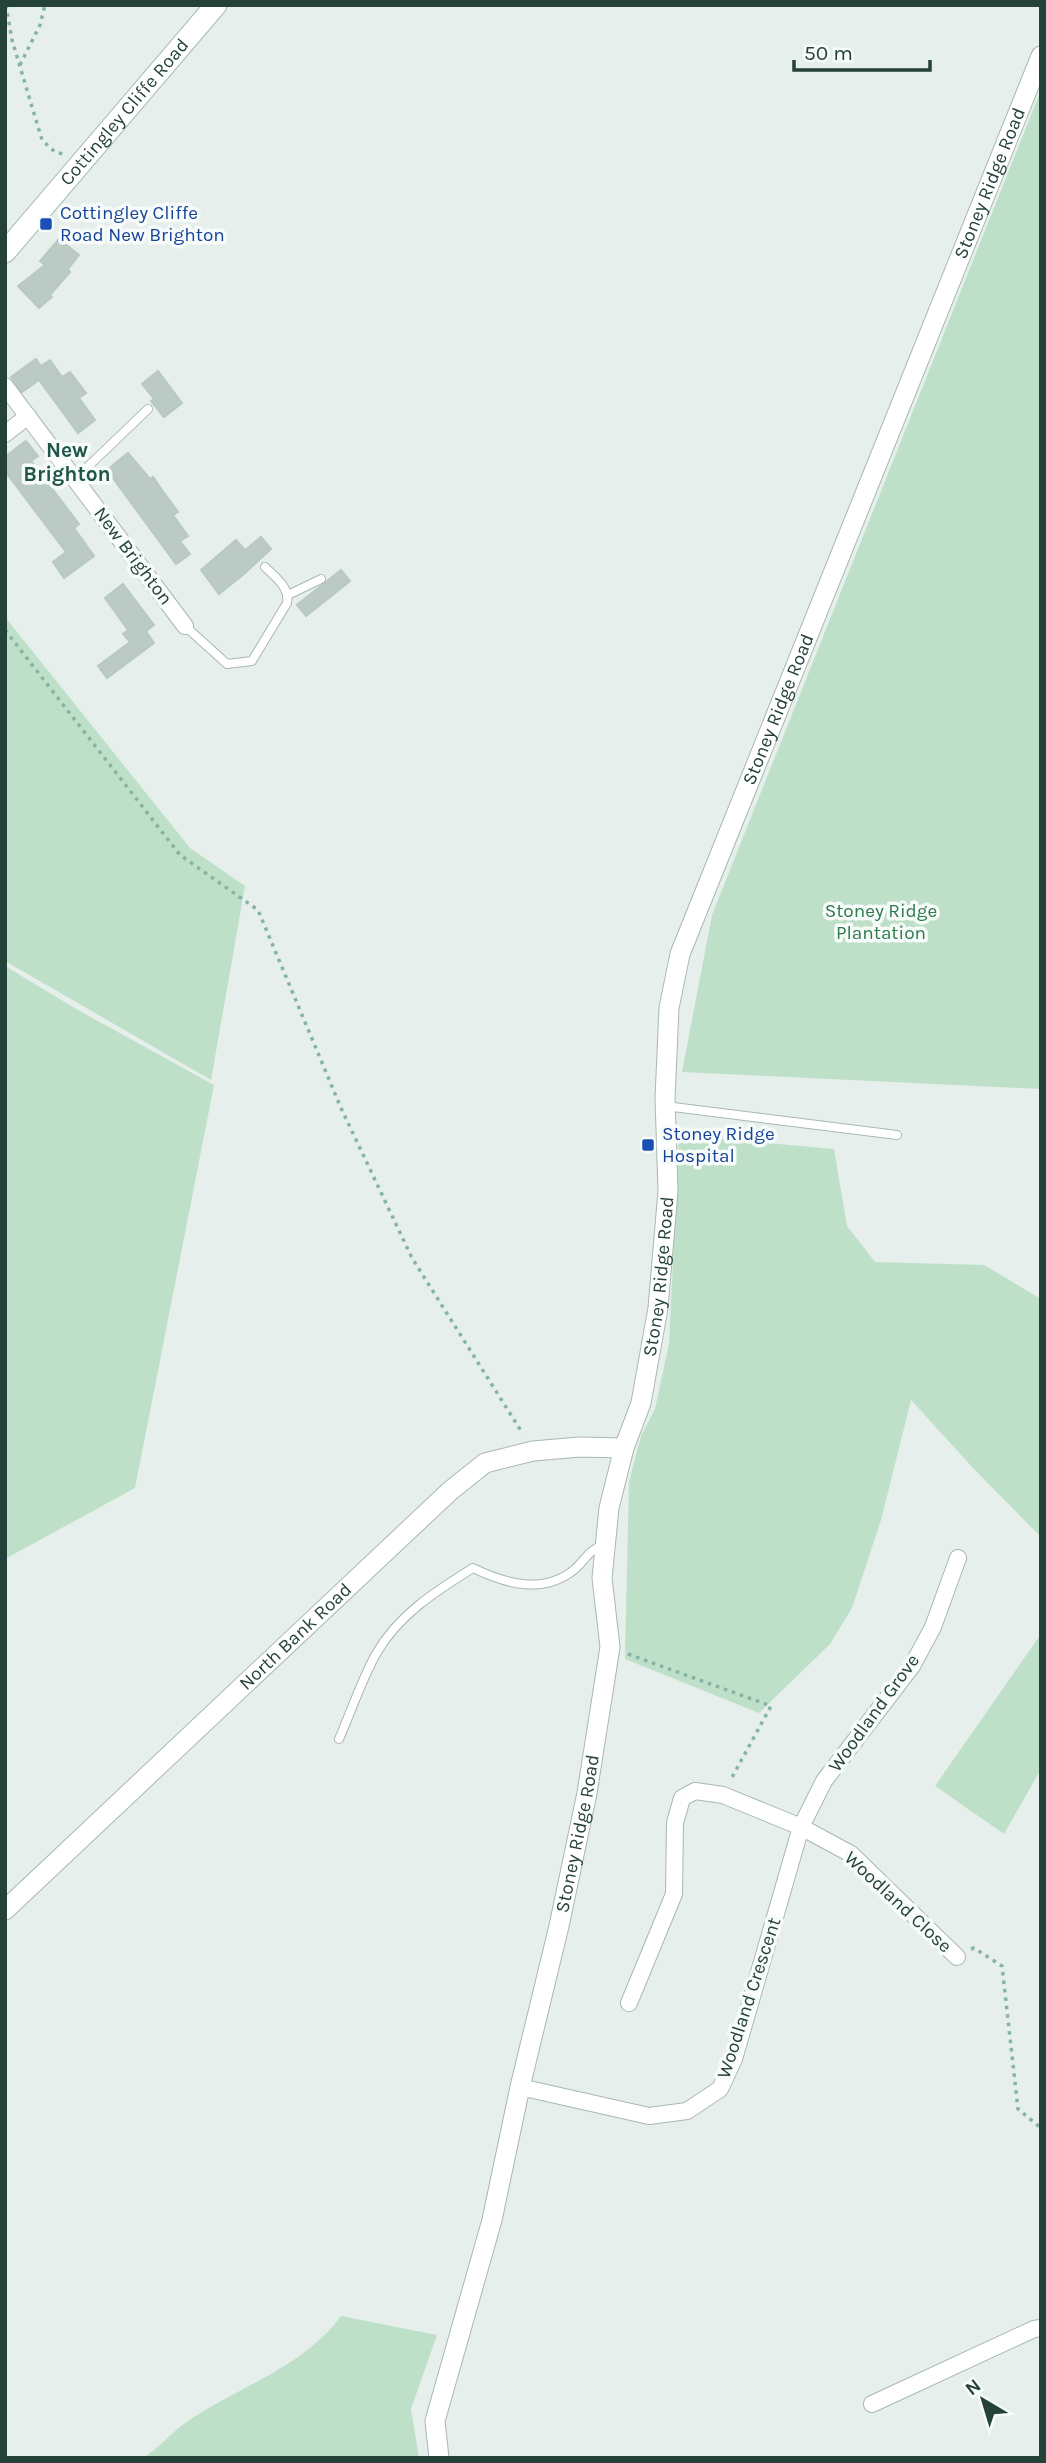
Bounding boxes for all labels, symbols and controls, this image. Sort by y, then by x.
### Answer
scale bar [794,28,930,72]
street label: Cottingley Cliffe Road [56,34,193,190]
text: 50 m [804,41,853,65]
street label: Stoney Ridge Road [950,105,1030,262]
place label: Cottingley Cliffe Road New Brighton [60,202,225,246]
marker: Cottingley Cliffe Road New Brighton [38,216,54,232]
district label: New Brighton [23,438,111,486]
street label: New Brighton [89,503,177,609]
street label: Stoney Ridge Road [738,631,819,788]
park label: Stoney Ridge Plantation [825,900,937,944]
place label: Stoney Ridge Hospital [662,1123,775,1167]
marker: Stoney Ridge Hospital [640,1137,656,1153]
street label: Stoney Ridge Road [639,1196,678,1358]
street label: North Bank Road [235,1578,356,1695]
street label: Woodland Grove [824,1650,924,1776]
street label: Stoney Ridge Road [551,1753,604,1915]
street label: Woodland Close [840,1847,956,1957]
street label: Woodland Crescent [713,1915,785,2081]
north arrow [948,2365,1018,2435]
text: N [961,2375,985,2400]

